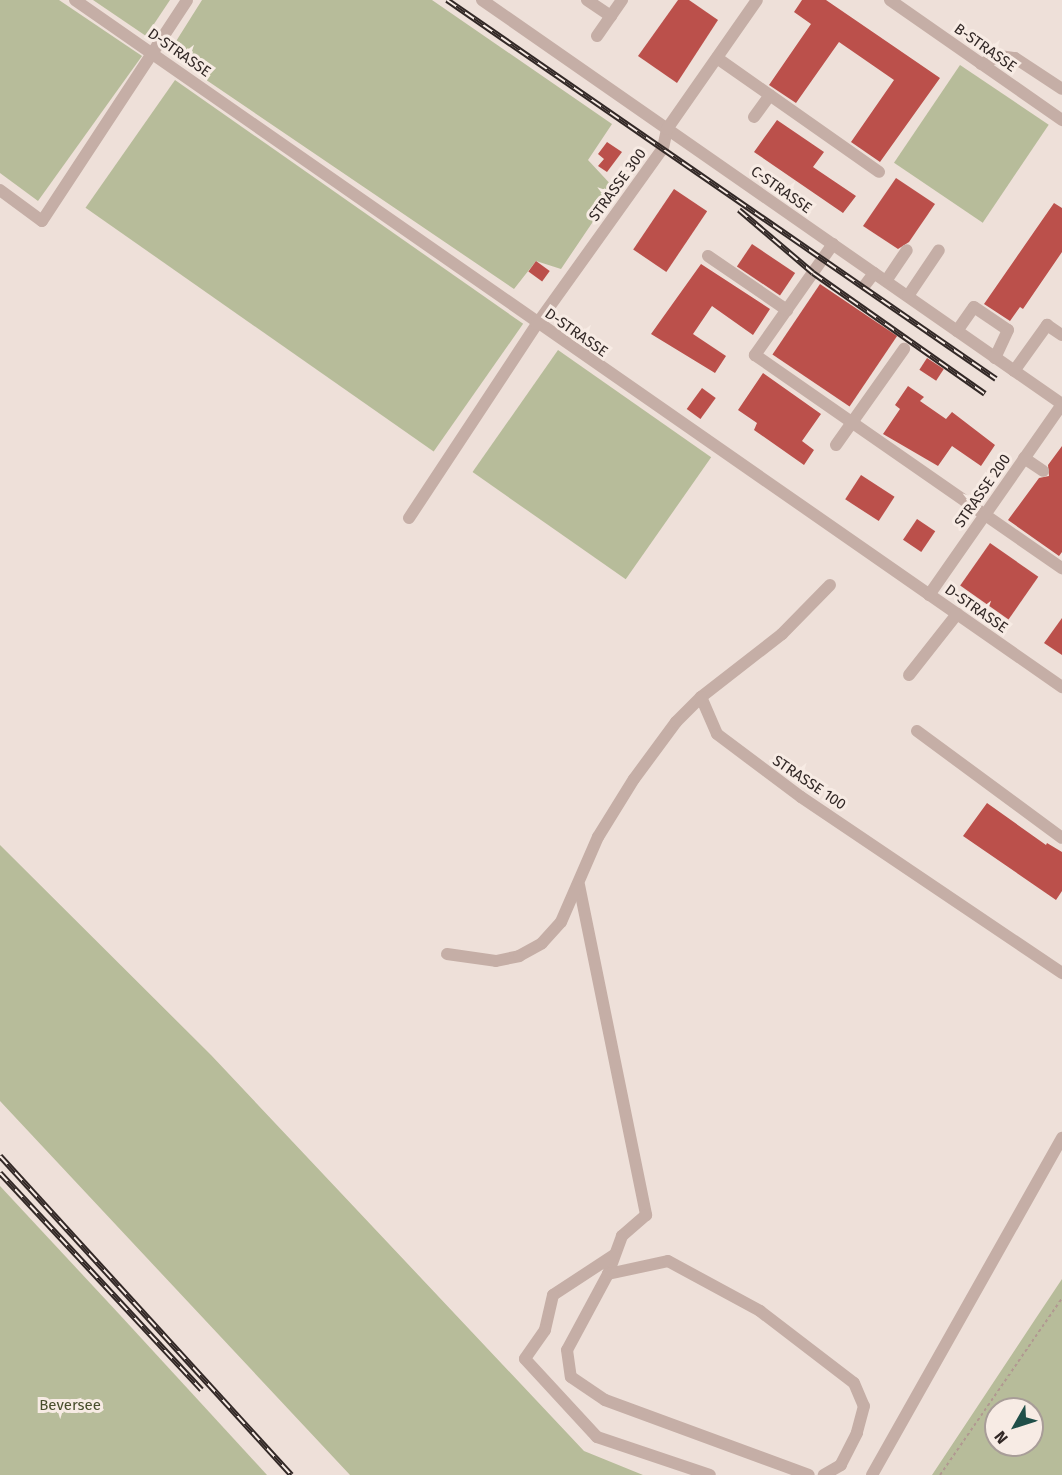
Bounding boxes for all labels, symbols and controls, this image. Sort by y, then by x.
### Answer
street label: B-STRASSE [950,20,1020,76]
street label: D-STRASSE [144,25,214,81]
street label: STRASSE 300 [586,145,650,225]
street label: C-STRASSE [747,162,815,218]
street label: D-STRASSE [541,305,611,361]
street label: STRASSE 200 [951,451,1015,531]
street label: D-STRASSE [941,581,1011,637]
street label: STRASSE 100 [769,752,849,814]
park label: Beversee [39,1397,101,1415]
north arrow [984,1397,1044,1457]
text: N [990,1427,1012,1447]

